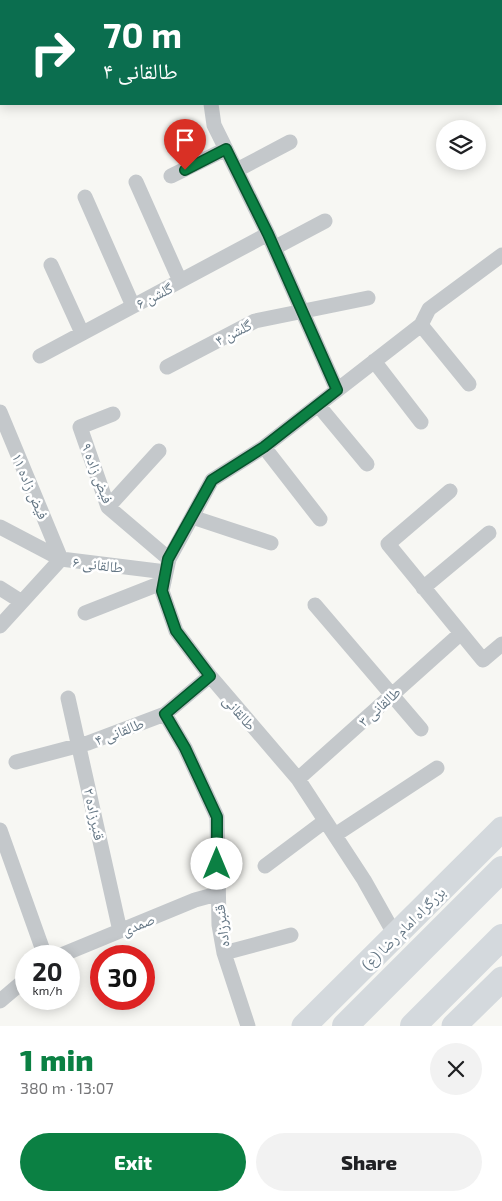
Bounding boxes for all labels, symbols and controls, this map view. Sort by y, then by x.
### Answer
text: 70 m [103,13,182,55]
icon: right [20,20,85,85]
text: طالقانی ۴ [103,57,178,83]
pin [164,119,206,170]
map controls [436,120,486,170]
button: layers [436,120,486,170]
icon: arrive [171,126,199,154]
street label: گلشن ۶ [133,278,177,314]
street label: گلشن ۴ [212,315,256,351]
street label: فیض زاده ۹ [76,440,118,507]
street label: فیض زاده ۱۱ [7,450,53,523]
street label: طالقانی ۶ [71,552,124,578]
street label: طالقانی ۳ [354,682,405,731]
street label: طالقانی [218,691,260,735]
street label: طالقانی ۴ [92,713,147,750]
street label: قنبرزاده ۲ [80,786,109,842]
position arrow [190,837,242,889]
street label: بزرگراه امام رضا (ع) [357,882,450,975]
street label: قنبرزاده [209,904,234,948]
street label: صمدی [119,909,158,941]
speed limit sign: 30 [90,945,155,1010]
text: 20 [32,956,63,986]
text: km/h [33,983,62,997]
text: 1 min [20,1041,94,1077]
button: close [430,1043,482,1095]
text: 380 m · 13:07 [20,1078,114,1097]
button: Exit [20,1133,246,1191]
button: Share [256,1133,482,1191]

